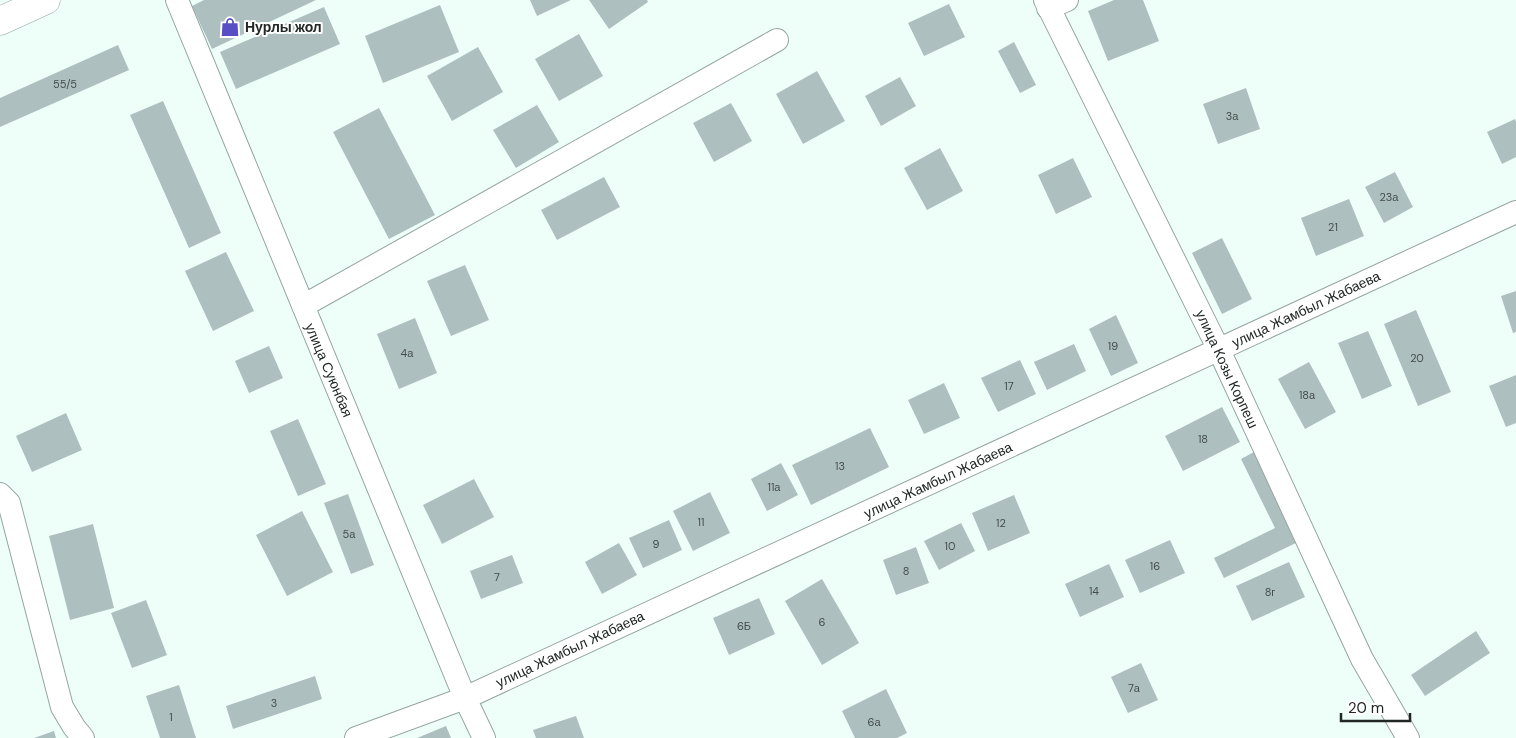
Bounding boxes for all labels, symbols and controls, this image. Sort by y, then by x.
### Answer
shop icon: Нурлы жол [219,16,241,38]
place label: Нурлы жол [245,18,322,36]
house number: 55/5 [53,77,77,91]
house number: 3а [1226,109,1239,123]
house number: 23а [1380,190,1399,204]
house number: 21 [1328,220,1338,234]
street label: улица Жамбыл Жабаева [1229,267,1383,351]
street label: улица Козы Корпеш [1192,307,1262,431]
street label: улица Суюнбая [301,320,357,420]
house number: 19 [1108,339,1118,353]
house number: 4а [401,346,414,360]
house number: 20 [1410,351,1424,365]
house number: 17 [1004,379,1014,393]
house number: 18а [1299,388,1316,402]
house number: 18 [1198,432,1208,446]
street label: улица Жамбыл Жабаева [861,438,1015,522]
house number: 13 [835,459,845,473]
house number: 11а [768,480,781,494]
house number: 11 [698,515,704,529]
house number: 12 [996,516,1006,530]
house number: 5а [343,527,356,541]
house number: 9 [653,537,660,551]
house number: 10 [945,539,955,553]
house number: 16 [1150,559,1160,573]
house number: 8 [903,564,909,578]
house number: 7 [494,570,500,584]
house number: 14 [1089,584,1099,598]
house number: 8г [1265,585,1275,599]
street label: улица Жамбыл Жабаева [493,607,647,691]
house number: 6 [819,615,826,629]
house number: 6Б [737,619,751,633]
house number: 7а [1128,681,1141,695]
scale bar [1341,690,1410,722]
house number: 3 [271,696,277,710]
text: 20 m [1348,698,1384,718]
house number: 1 [169,710,173,724]
house number: 6а [867,715,881,729]

